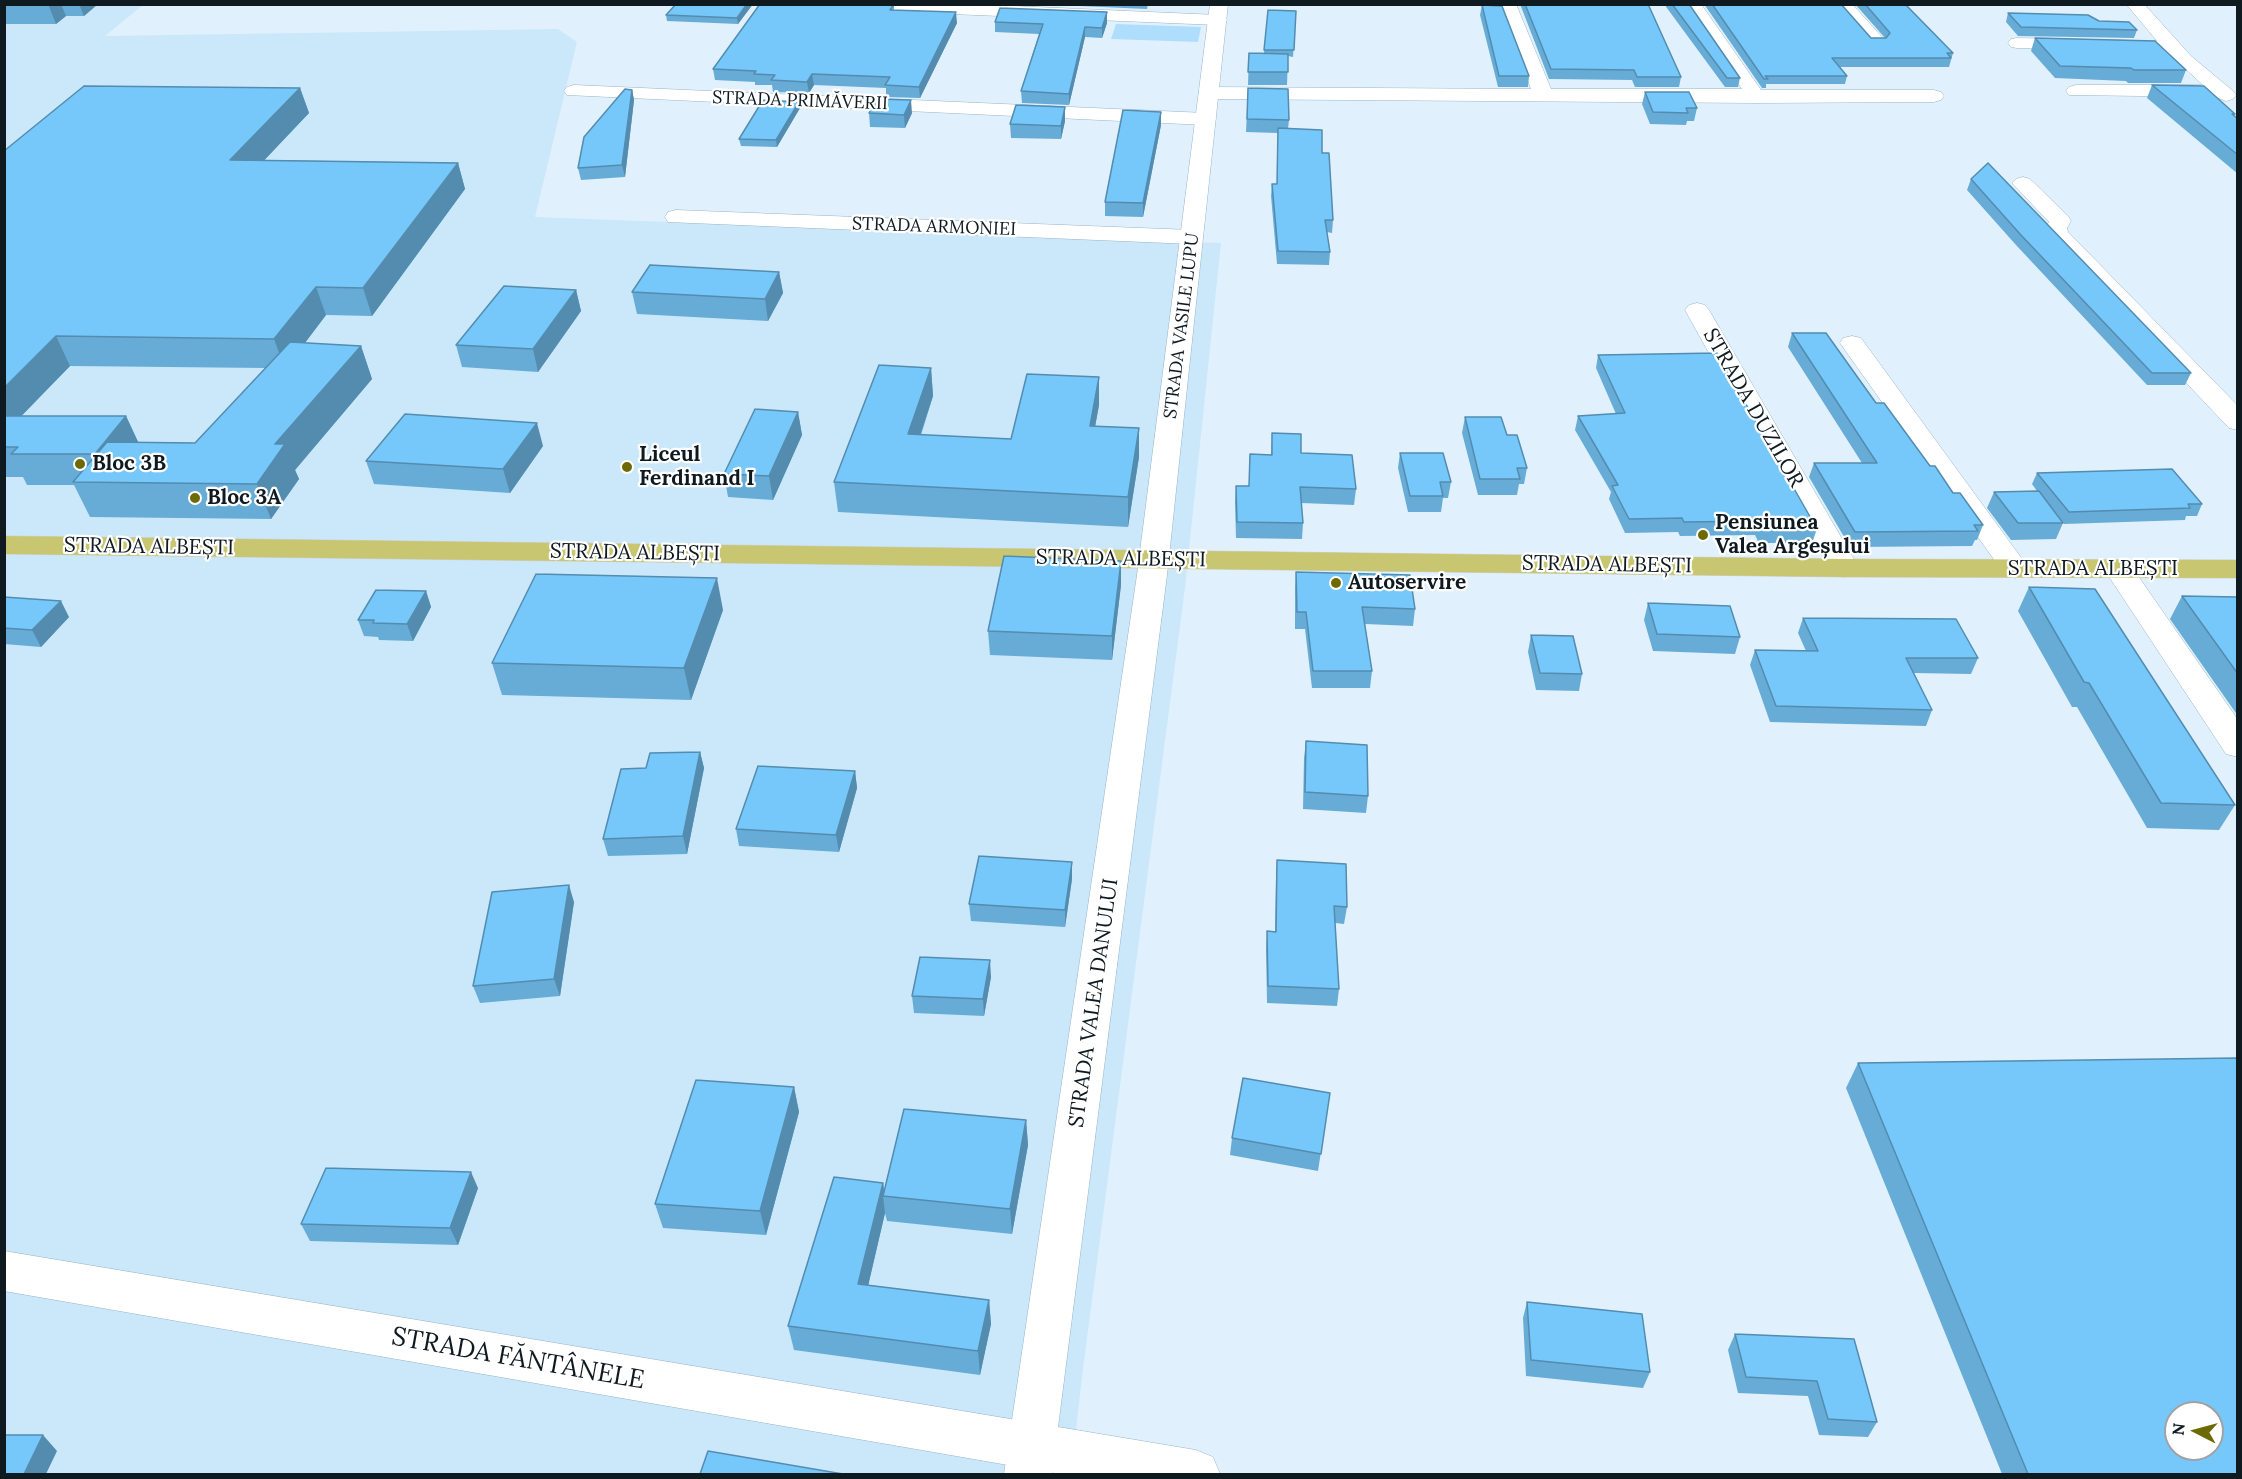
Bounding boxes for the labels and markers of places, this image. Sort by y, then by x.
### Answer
place label: Liceul Ferdinand I [639,442,755,492]
place label: Bloc 3B [92,451,166,477]
marker: Bloc 3B [73,457,87,471]
marker: Liceul Ferdinand I [620,460,634,474]
place label: Bloc 3A [207,485,281,511]
marker: Bloc 3A [188,491,202,505]
place label: Pensiunea Valea Argeșului [1715,510,1870,560]
marker: Pensiunea Valea Argeșului [1696,528,1710,542]
place label: Autoservire [1348,570,1466,596]
marker: Autoservire [1329,576,1343,590]

